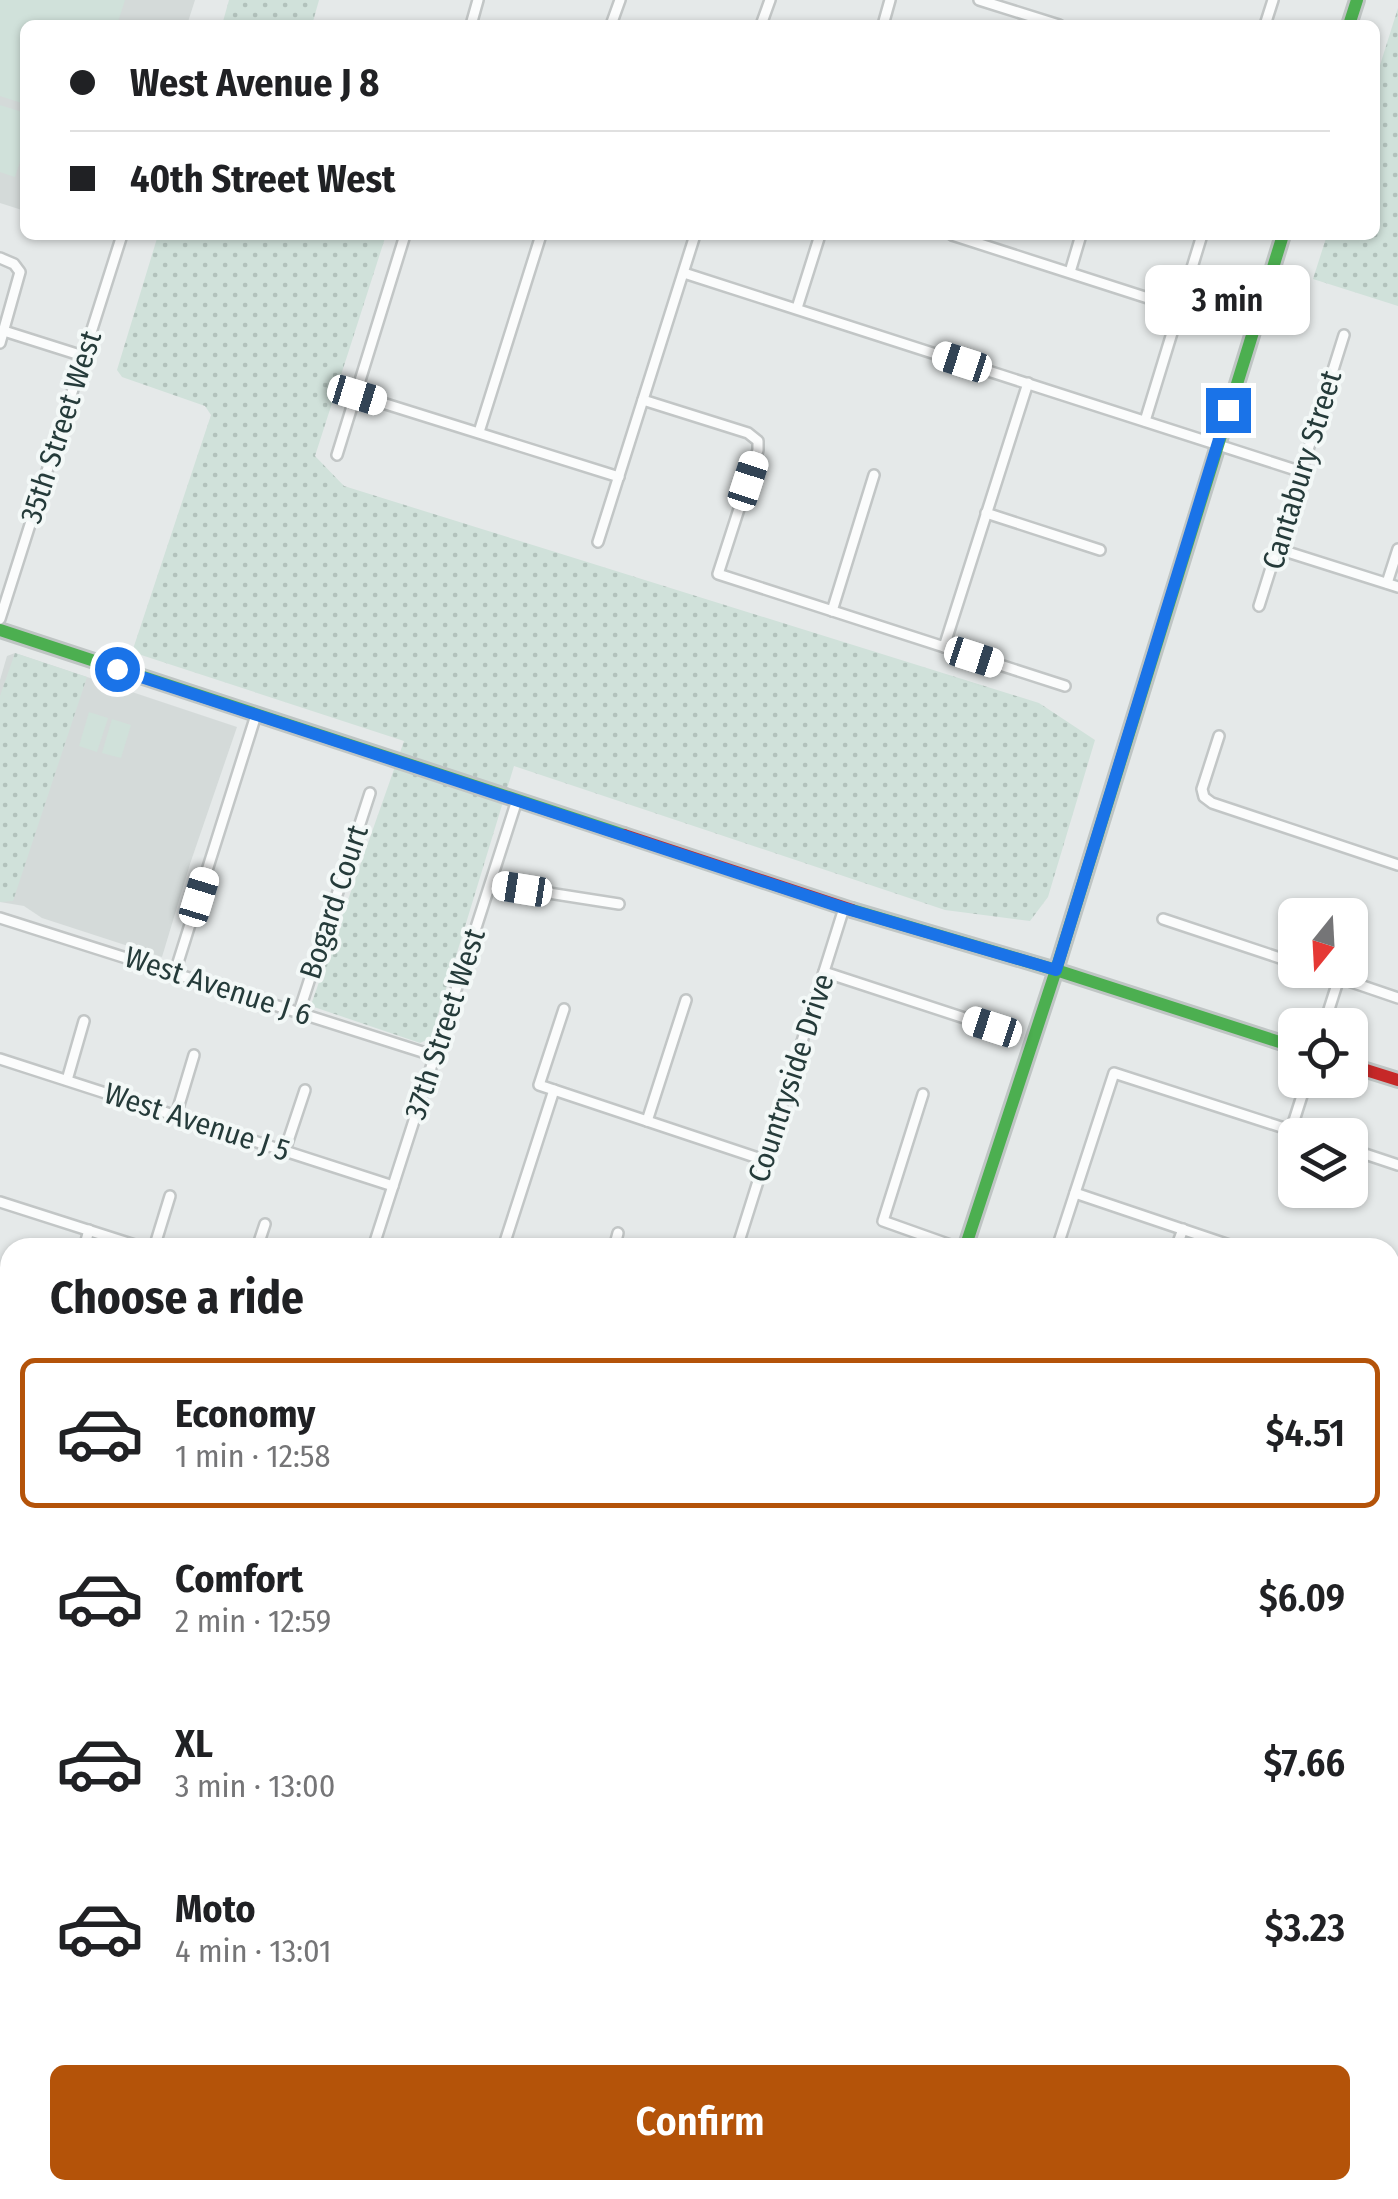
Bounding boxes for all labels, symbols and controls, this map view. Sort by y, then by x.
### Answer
text: West Avenue J 8 [130,60,379,106]
text: 40th Street West [130,156,395,202]
callout: 3 min [1146,265,1310,335]
text: 3 min [1192,281,1263,319]
street label: 35th Street West [13,326,109,528]
car [929,338,995,386]
street label: Cantabury Street [1255,366,1349,574]
car [324,372,390,418]
route end [1206,388,1251,433]
car [724,448,772,514]
car [941,633,1007,681]
route start [95,647,140,692]
street label: Bogard Court [292,820,376,983]
car [176,864,222,930]
car [490,869,554,909]
north arrow [1278,898,1368,988]
map controls [1278,898,1368,1208]
street label: 37th Street West [397,924,493,1124]
street label: West Avenue J 6 [120,939,316,1033]
street label: Countryside Drive [740,969,842,1187]
car [959,1003,1025,1051]
button: locate [1278,1008,1368,1098]
street label: West Avenue J 5 [100,1075,294,1169]
button: layers [1278,1118,1368,1208]
text: Choose a ride [50,1271,304,1325]
icon: car [55,1388,145,1478]
text: Economy [175,1391,315,1437]
text: $4.51 [1266,1410,1345,1456]
text: 1 min · 12:58 [175,1437,331,1475]
icon: car [55,1553,145,1643]
text: Comfort [175,1556,303,1602]
text: $6.09 [1259,1575,1345,1621]
text: 2 min · 12:59 [175,1602,331,1640]
icon: car [55,1718,145,1808]
text: XL [175,1721,213,1767]
text: $7.66 [1263,1740,1345,1786]
text: 3 min · 13:00 [175,1767,335,1805]
icon: car [55,1883,145,1973]
text: Moto [175,1886,256,1932]
text: $3.23 [1265,1905,1345,1951]
text: 4 min · 13:01 [175,1932,331,1970]
button: Confirm [50,2065,1350,2180]

